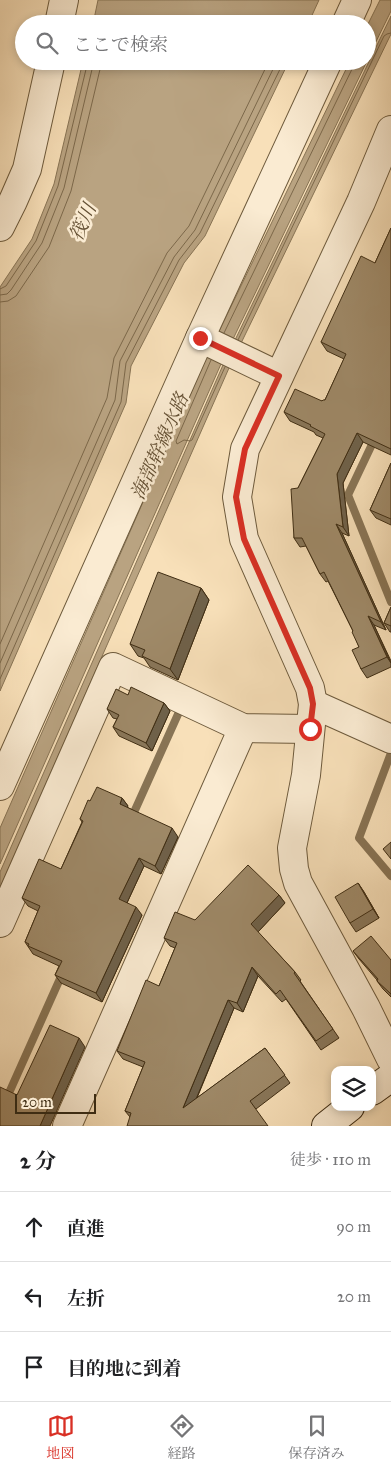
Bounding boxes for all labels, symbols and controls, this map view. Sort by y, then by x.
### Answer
search box [15,15,376,70]
icon: search [33,29,61,57]
text: ここで検索 [73,33,168,56]
water label: 筏川 [64,198,102,244]
route end [189,327,212,350]
water label: 海部幹線水路 [126,388,194,503]
route start [299,718,322,741]
map controls [331,1066,376,1111]
button: layers [331,1066,376,1111]
scale bar [15,1091,96,1114]
text: 20 m [22,1094,52,1111]
text: 2 分 [20,1148,56,1174]
text: 徒歩 · 110 m [290,1150,371,1169]
icon: ahead [20,1213,48,1241]
text: 直進 [67,1217,105,1240]
text: 90 m [336,1217,371,1236]
icon: left [20,1283,48,1311]
text: 左折 [67,1287,105,1310]
text: 20 m [337,1287,371,1306]
icon: arrive [20,1353,48,1381]
text: 目的地に到着 [67,1357,181,1380]
tab: 地図 [47,1412,75,1462]
tab: 経路 [168,1412,196,1462]
tab: 保存済み [289,1412,345,1462]

